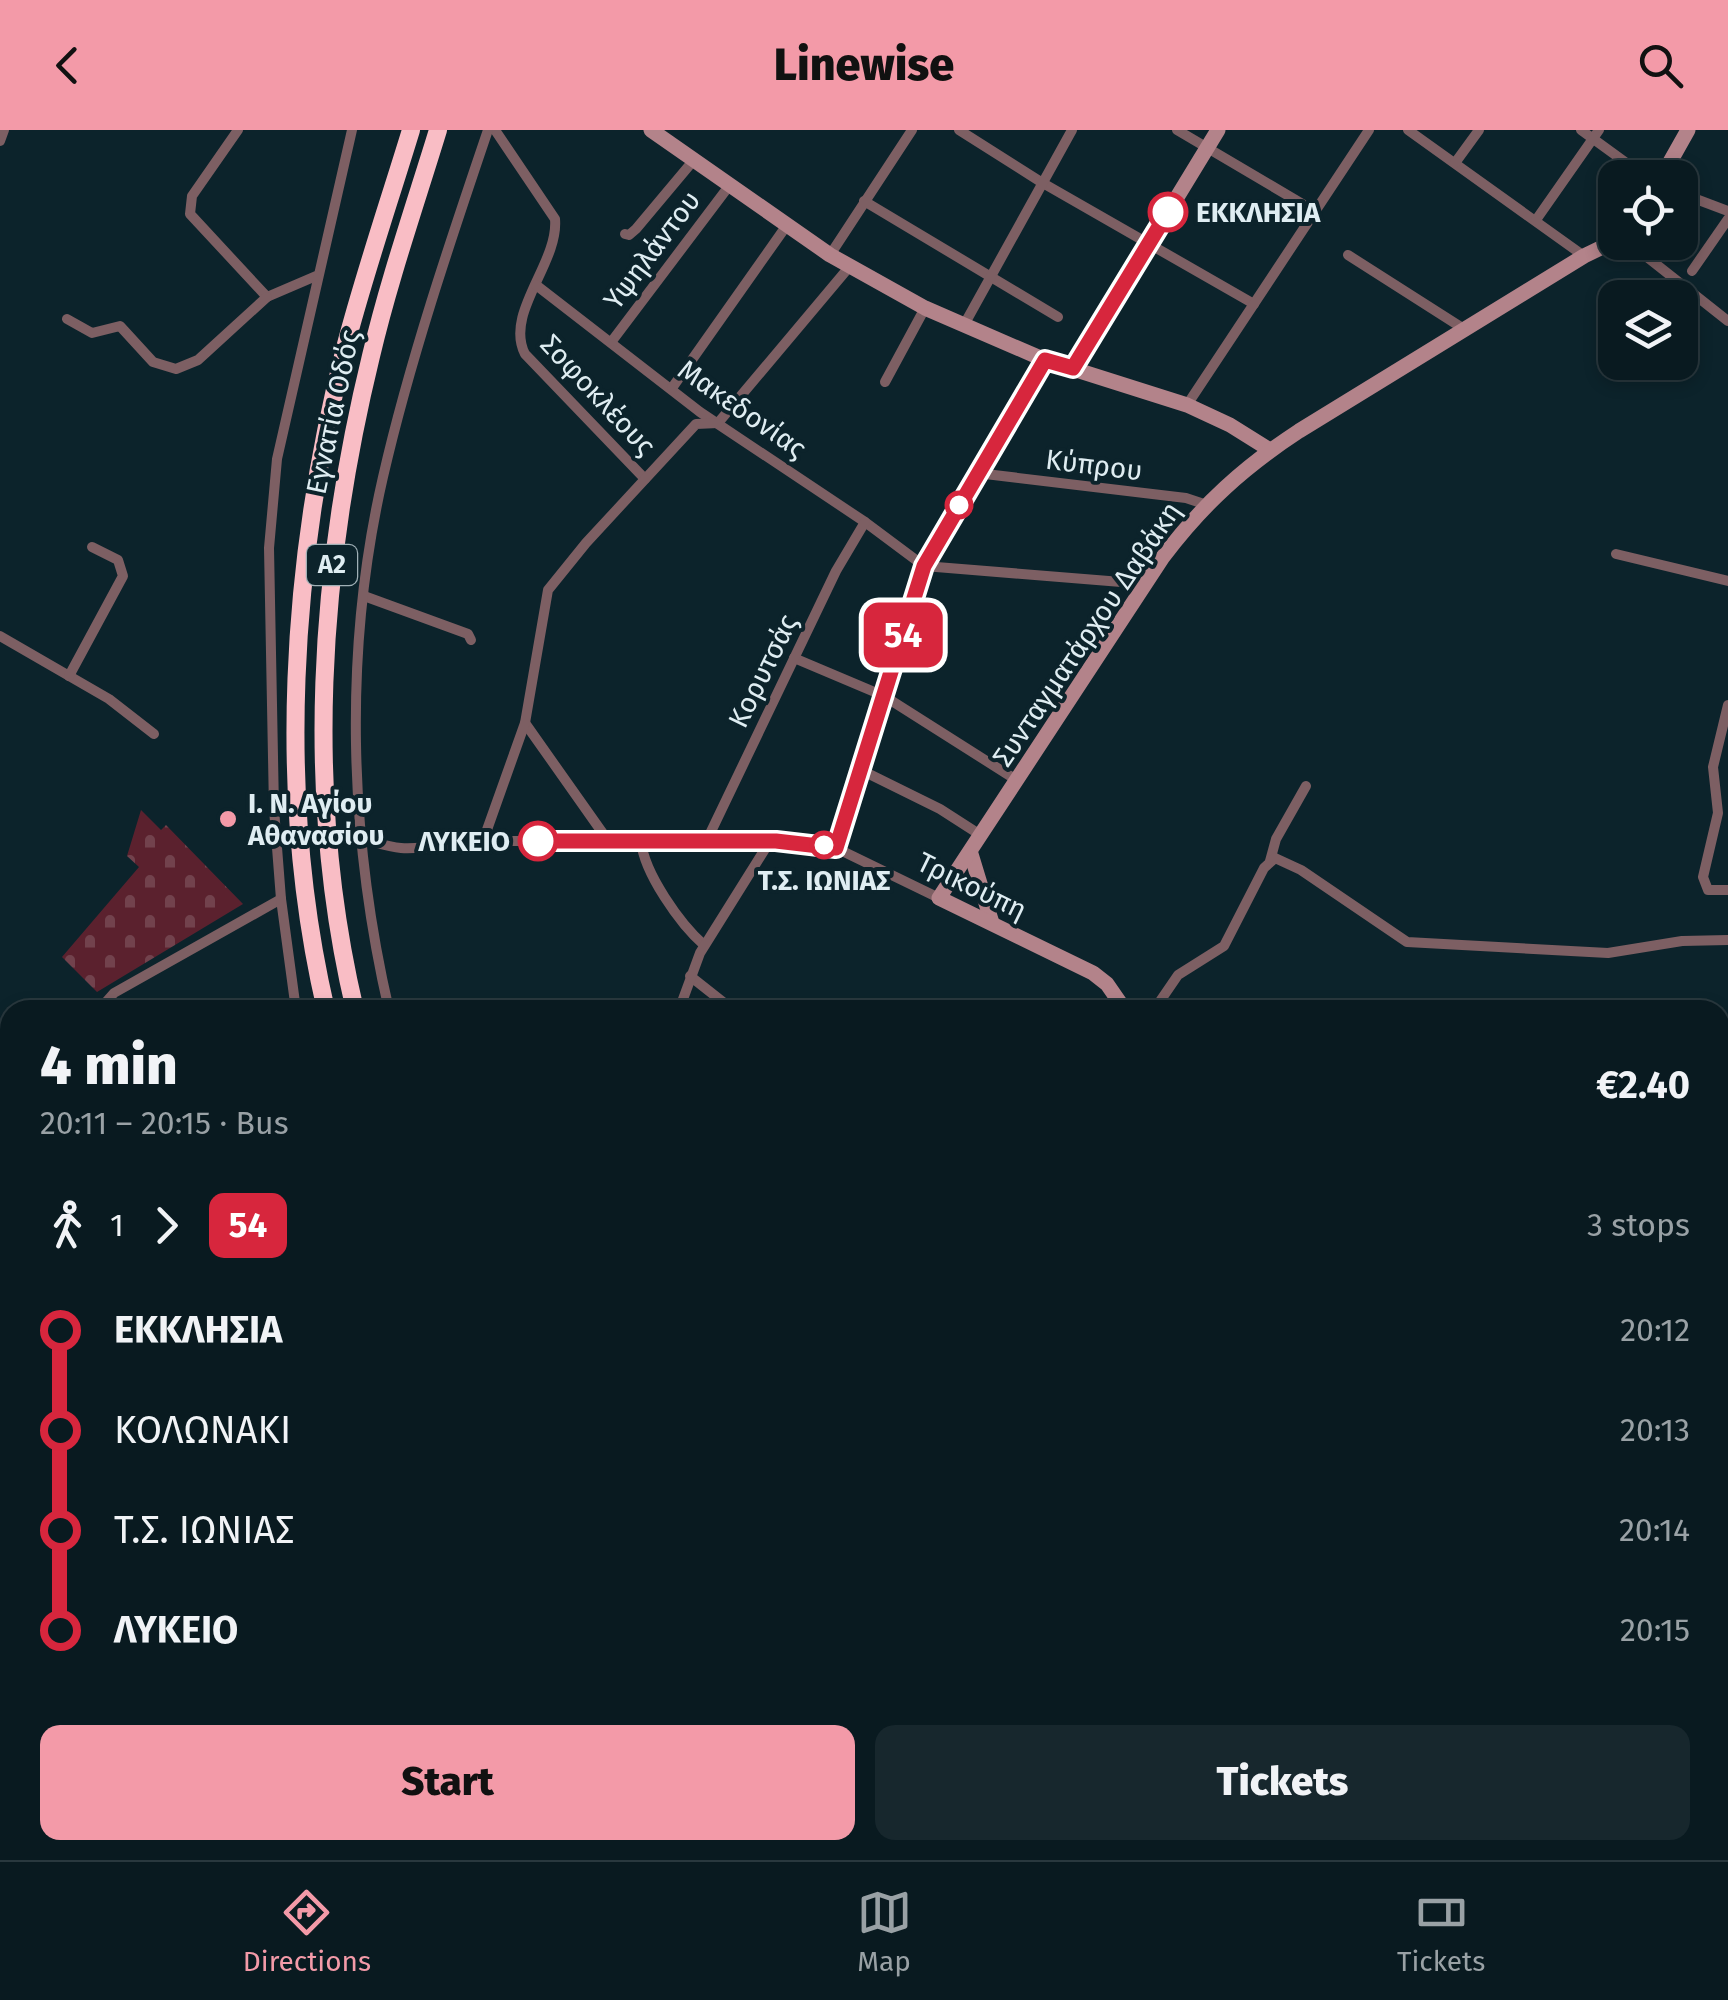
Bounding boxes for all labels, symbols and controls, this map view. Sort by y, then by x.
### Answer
icon: back [40,38,95,93]
text: Linewise [774,38,954,92]
icon: search [1633,38,1688,93]
map controls [1598,160,1698,380]
button: locate [1598,160,1698,260]
street label: Υψηλάντου [597,184,707,316]
marker: ΕΚΚΛΗΣΙΑ [1149,193,1187,231]
place label: ΕΚΚΛΗΣΙΑ [1196,196,1321,229]
button: layers [1598,280,1698,380]
street label: Εγνατία Οδός [299,327,367,497]
street label: Σοφοκλέους [534,328,662,462]
street label: Μακεδονίας [672,353,812,465]
street label: Κύπρου [1044,443,1144,487]
unlabelled marker [946,492,972,518]
street label: Συνταγματάρχου Δαβάκη [986,495,1188,773]
road number: Α2 [307,545,357,585]
line badge: 54 [858,602,948,668]
street label: Κορυτσάς [721,609,805,733]
text: 54 [884,614,922,656]
place label: Ι. Ν. Αγίου Αθανασίου [247,787,384,852]
marker: Ι. Ν. Αγίου Αθανασίου [217,808,239,830]
marker: ΛΥΚΕΙΟ [519,822,557,860]
place label: ΛΥΚΕΙΟ [417,825,510,858]
marker: Τ.Σ. ΙΩΝΙΑΣ [811,832,837,858]
street label: Τρικούπη [912,845,1032,927]
place label: Τ.Σ. ΙΩΝΙΑΣ [758,864,890,897]
text: 4 min [40,1033,178,1099]
text: €2.40 [1596,1062,1690,1108]
text: 20:11 – 20:15 · Bus [40,1104,289,1142]
icon: walk [40,1198,95,1253]
icon: forward [139,1198,194,1253]
text: 54 [229,1204,267,1246]
text: 1 [110,1206,124,1244]
text: 3 stops [1587,1206,1690,1244]
text: ΕΚΚΛΗΣΙΑ [114,1307,283,1353]
text: 20:12 [1620,1311,1690,1349]
text: ΚΟΛΩΝΑΚΙ [114,1407,291,1453]
text: 20:13 [1620,1411,1690,1449]
text: Τ.Σ. ΙΩΝΙΑΣ [114,1507,294,1553]
text: 20:14 [1619,1511,1690,1549]
text: ΛΥΚΕΙΟ [114,1607,238,1653]
text: 20:15 [1620,1611,1690,1649]
button: Start [40,1725,855,1840]
button: Tickets [875,1725,1690,1840]
tab: Directions [243,1885,371,1978]
tab: Map [857,1885,912,1978]
tab: Tickets [1397,1885,1485,1978]

